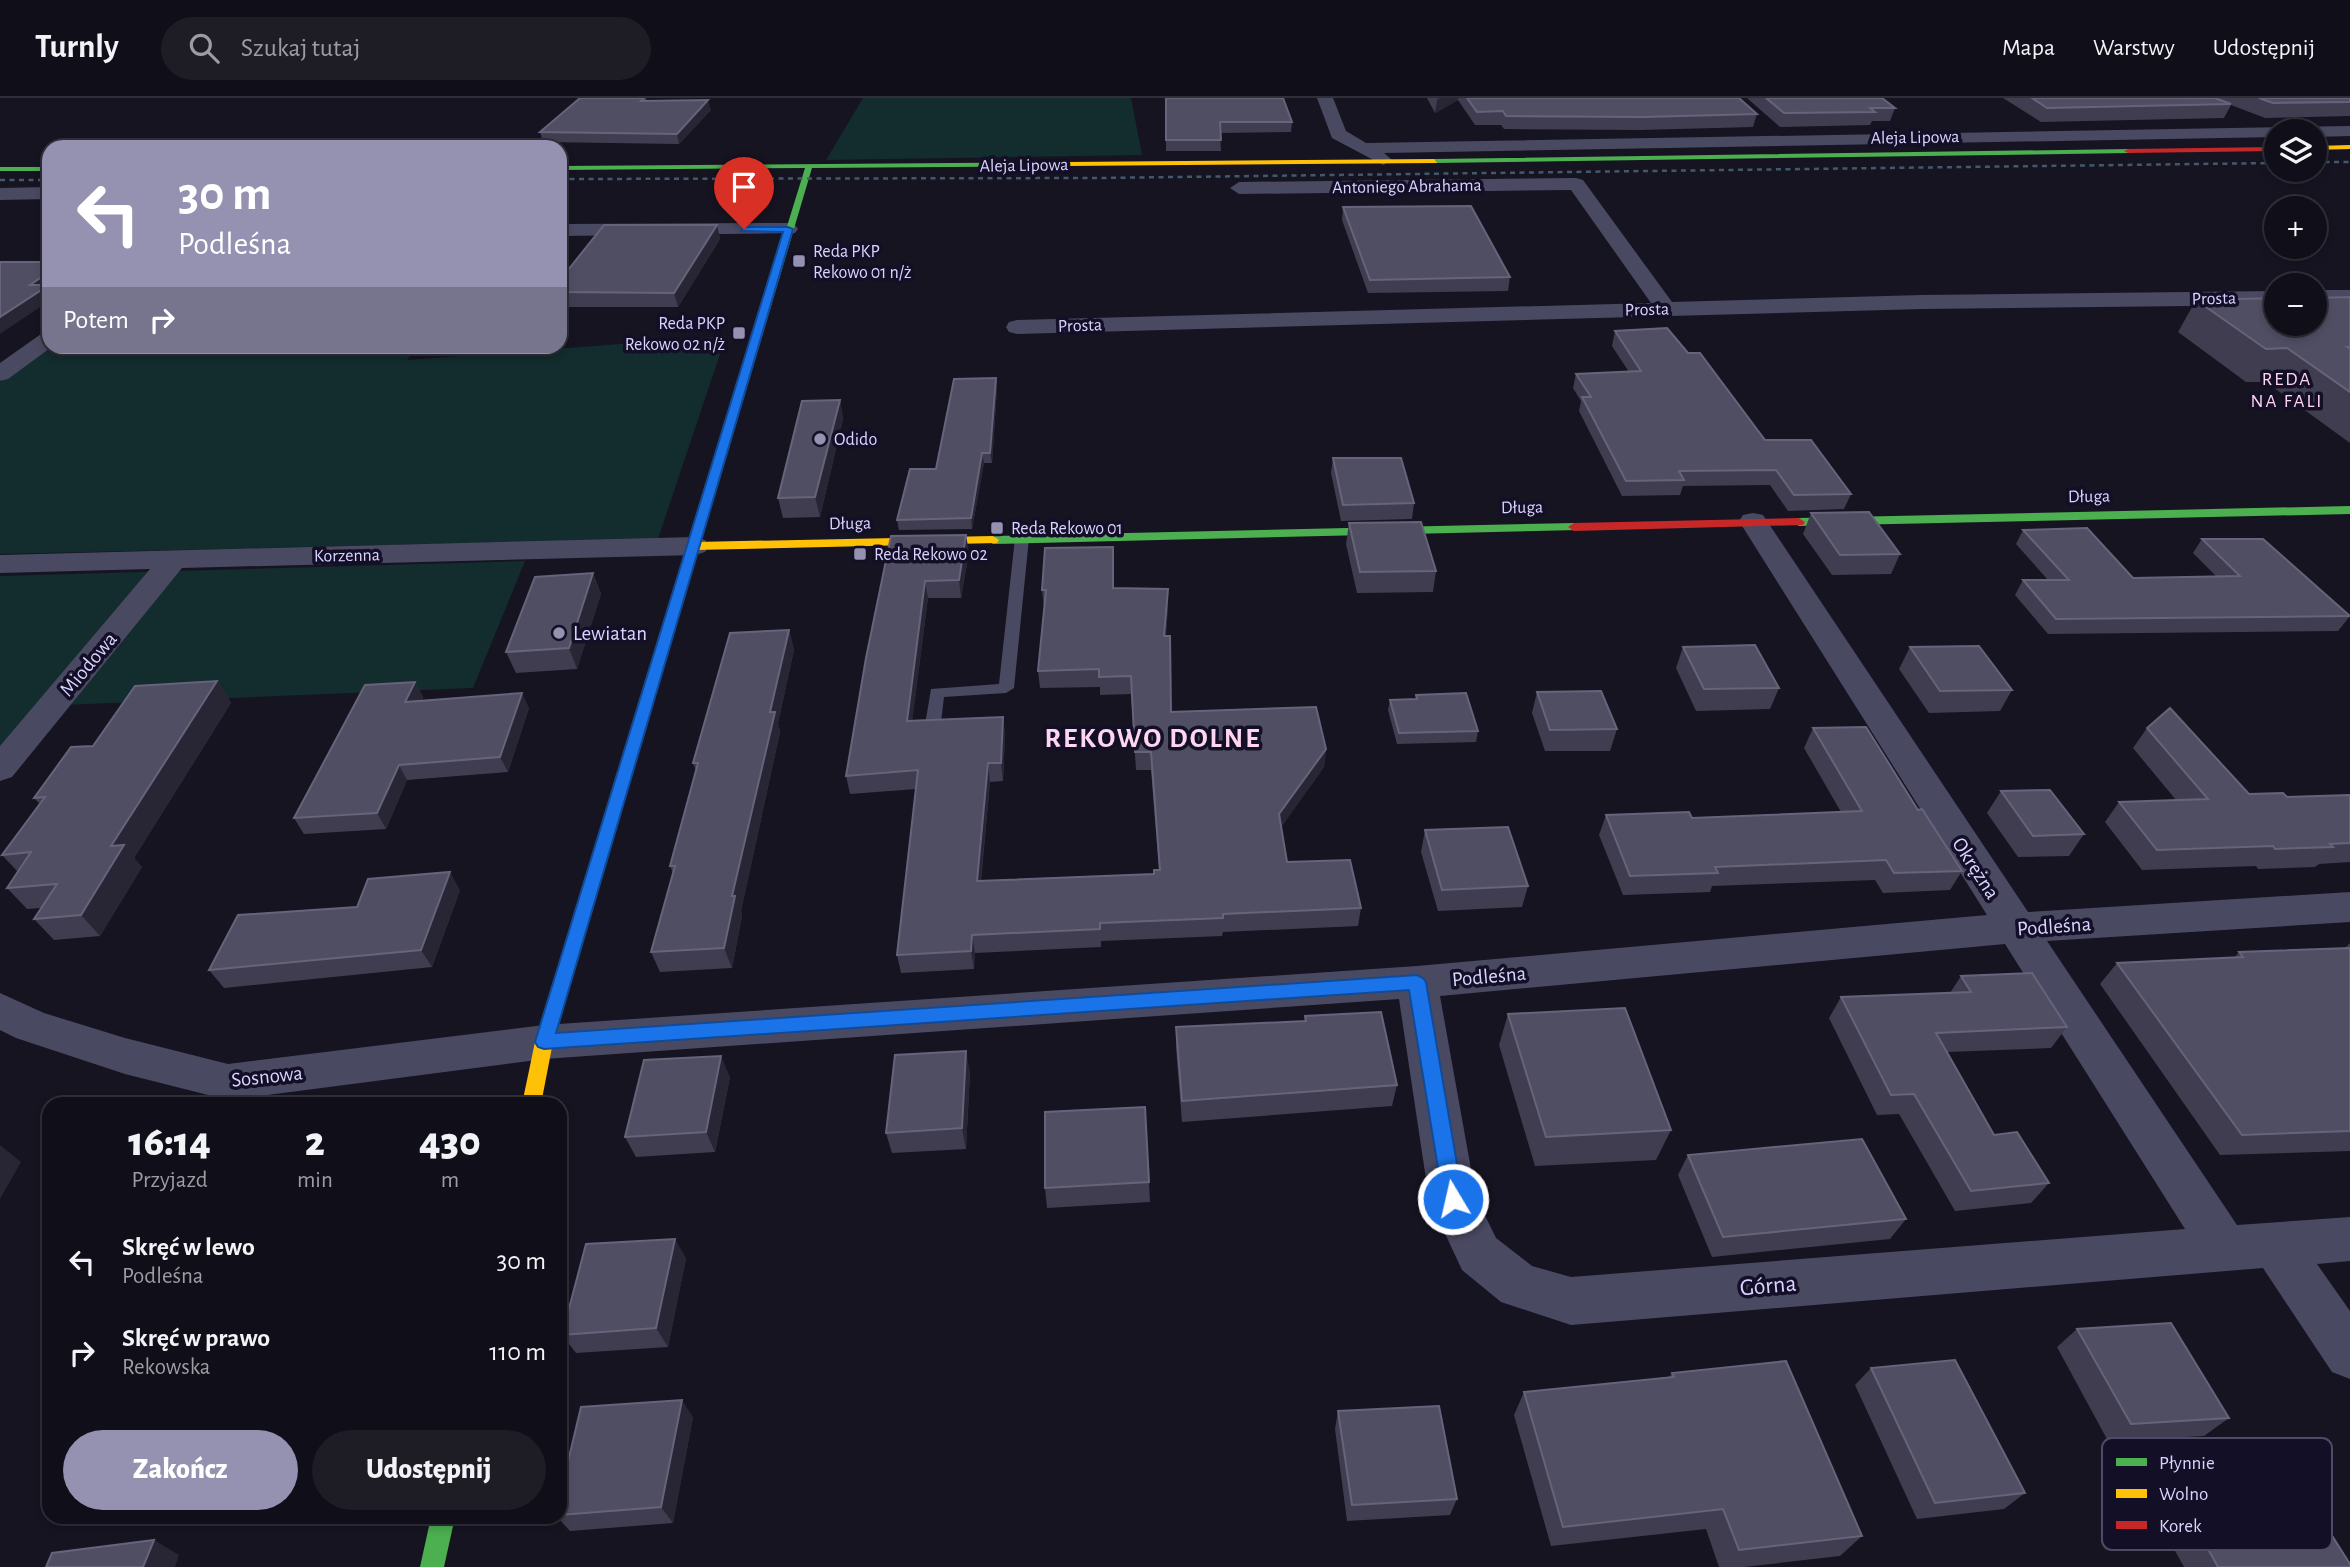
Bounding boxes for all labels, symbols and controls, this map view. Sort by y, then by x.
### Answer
search box [161,17,651,80]
icon: search [185,29,223,67]
text: Turnly [35,31,119,64]
text: Szukaj tutaj [241,35,360,61]
text: Mapa [2002,36,2055,60]
text: Warstwy [2093,36,2175,60]
text: Udostępnij [2213,36,2315,60]
map controls [2264,119,2327,336]
button: layers [2264,119,2327,182]
street label: Aleja Lipowa [1870,128,1960,148]
street label: Aleja Lipowa [979,156,1069,176]
pin [714,157,774,229]
icon: left [63,168,154,259]
icon: arrive [725,168,763,206]
text: 30 m [178,170,272,219]
street label: Antoniego Abrahama [1332,177,1482,197]
button: + [2264,196,2327,259]
text: Podleśna [178,228,291,260]
place label: Reda PKP Rekowo 01 n/ż [813,243,911,282]
marker: Reda PKP Rekowo 01 n/ż [791,253,807,269]
button: − [2264,273,2327,336]
street label: Prosta [2192,290,2236,308]
icon: right [143,301,181,339]
street label: Prosta [1625,301,1669,319]
text: Potem [63,307,129,333]
place label: Reda PKP Rekowo 02 n/ż [625,315,725,354]
street label: Prosta [1057,316,1103,336]
marker: Reda PKP Rekowo 02 n/ż [731,325,747,341]
district label: REDA NA FALI [2251,370,2323,411]
marker: Odido [812,431,828,447]
place label: Odido [834,431,877,449]
street label: Długa [2068,488,2110,506]
street label: Długa [1501,499,1543,517]
street label: Długa [829,515,871,533]
marker: Reda Rekowo 01 [989,520,1005,536]
place label: Reda Rekowo 01 [1011,520,1123,538]
street label: Korzenna [314,546,380,566]
marker: Reda Rekowo 02 [852,546,868,562]
place label: Reda Rekowo 02 [874,546,988,564]
place label: Lewiatan [573,623,647,644]
marker: Lewiatan [551,625,567,641]
street label: Miodowa [56,628,121,700]
district label: REKOWO DOLNE [1045,725,1261,753]
street label: Okrężna [1948,834,2003,903]
street label: Podleśna [2016,913,2092,940]
street label: Podleśna [1451,963,1527,990]
street label: Sosnowa [230,1062,304,1091]
text: 16:14 [128,1121,211,1163]
text: 2 [305,1121,325,1163]
text: 430 [419,1121,481,1163]
position arrow [1416,1162,1490,1236]
text: Przyjazd [131,1169,208,1192]
text: min [297,1169,333,1192]
text: m [441,1169,459,1192]
text: Skręć w lewo [122,1234,255,1260]
icon: left [63,1243,101,1281]
text: 30 m [496,1248,546,1274]
text: Podleśna [122,1265,204,1288]
street label: Górna [1739,1272,1797,1300]
text: Skręć w prawo [122,1325,270,1351]
icon: right [63,1334,101,1372]
text: 110 m [489,1339,546,1365]
text: Rekowska [122,1356,210,1379]
button: Zakończ [63,1430,298,1510]
button: Udostępnij [312,1430,546,1510]
legend [2102,1438,2332,1550]
text: Płynnie [2159,1454,2215,1473]
text: Wolno [2159,1485,2208,1504]
text: Korek [2159,1517,2202,1536]

